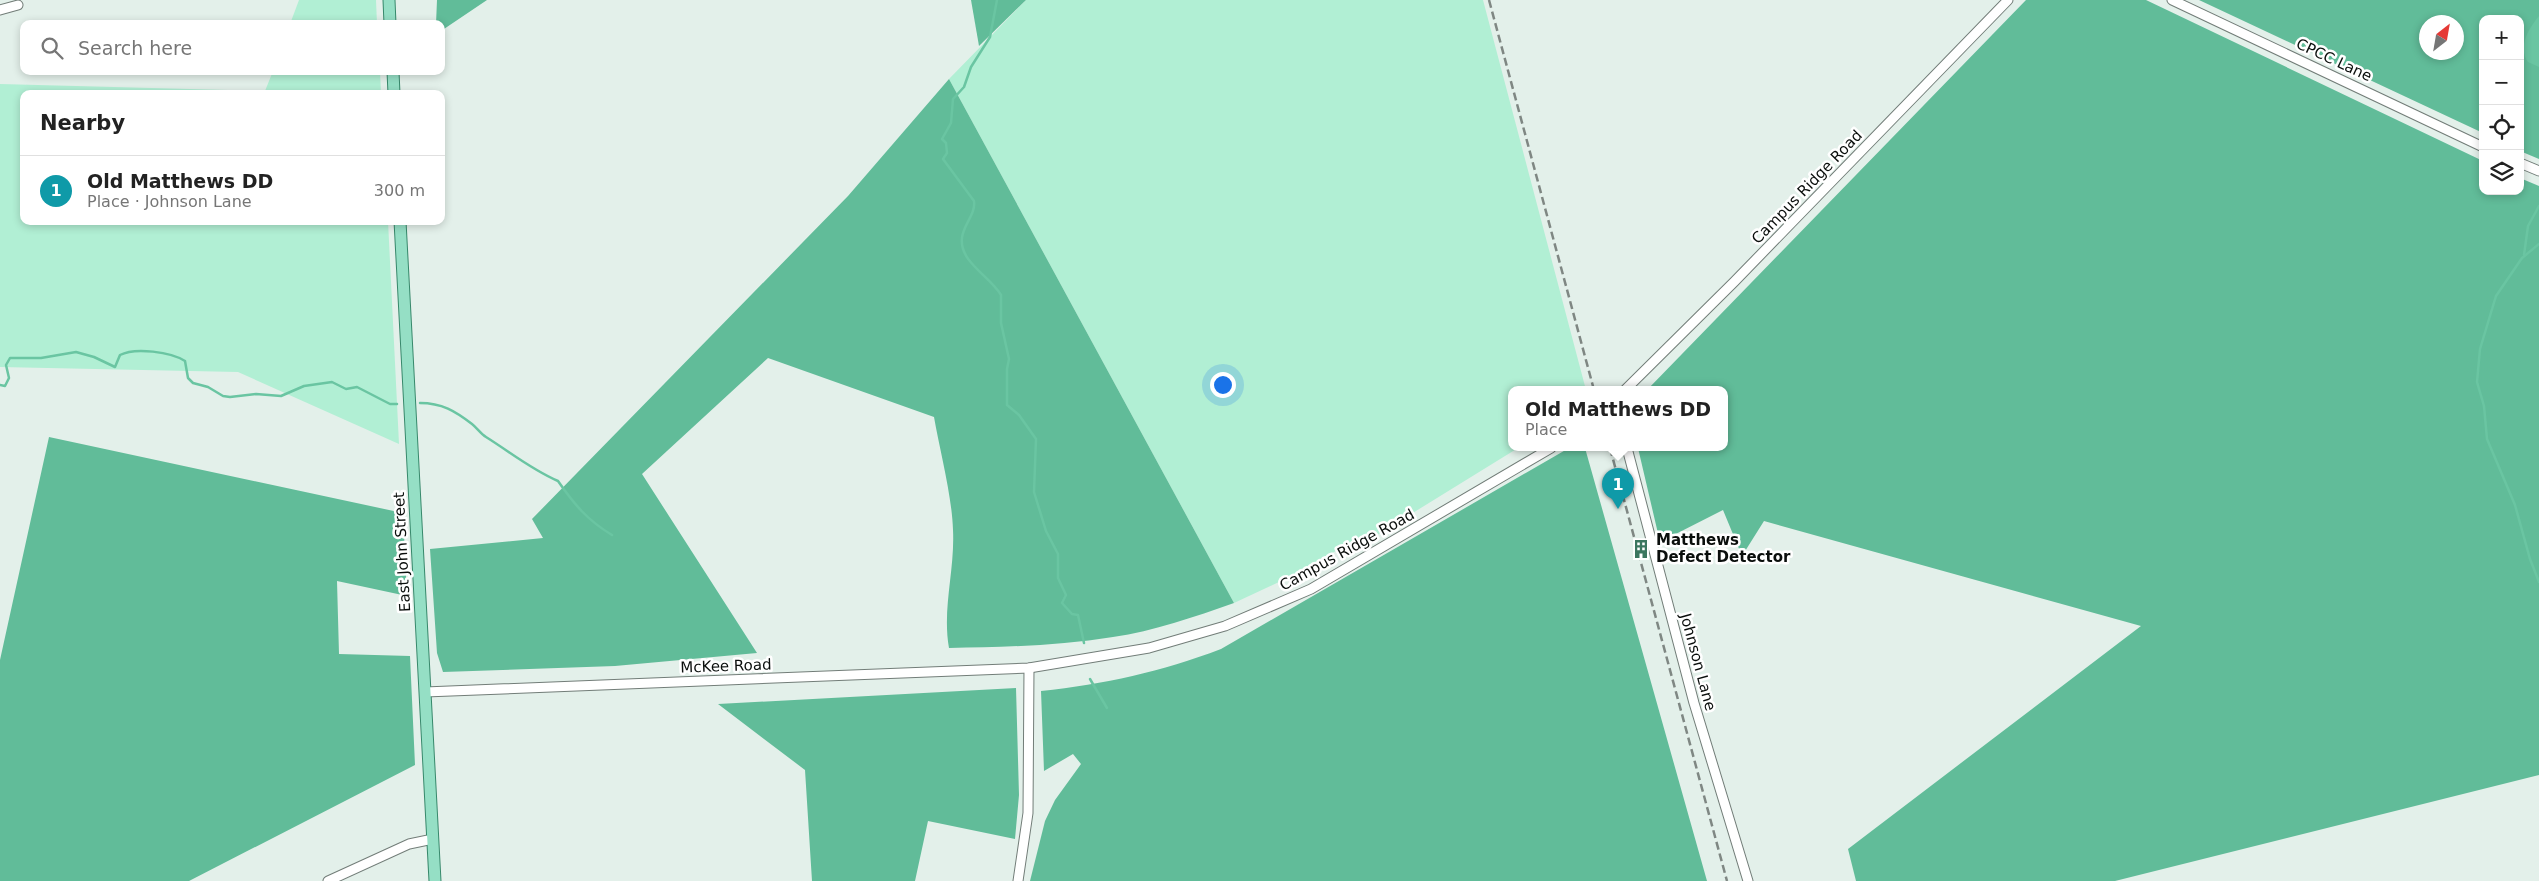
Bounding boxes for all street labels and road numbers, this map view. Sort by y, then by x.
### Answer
street label: CPCC Lane [2293,35,2375,85]
street label: Campus Ridge Road [1748,126,1866,248]
street label: East John Street [390,491,414,612]
street label: Campus Ridge Road [1277,505,1417,595]
street label: Johnson Lane [1676,610,1720,713]
street label: McKee Road [680,655,772,677]

